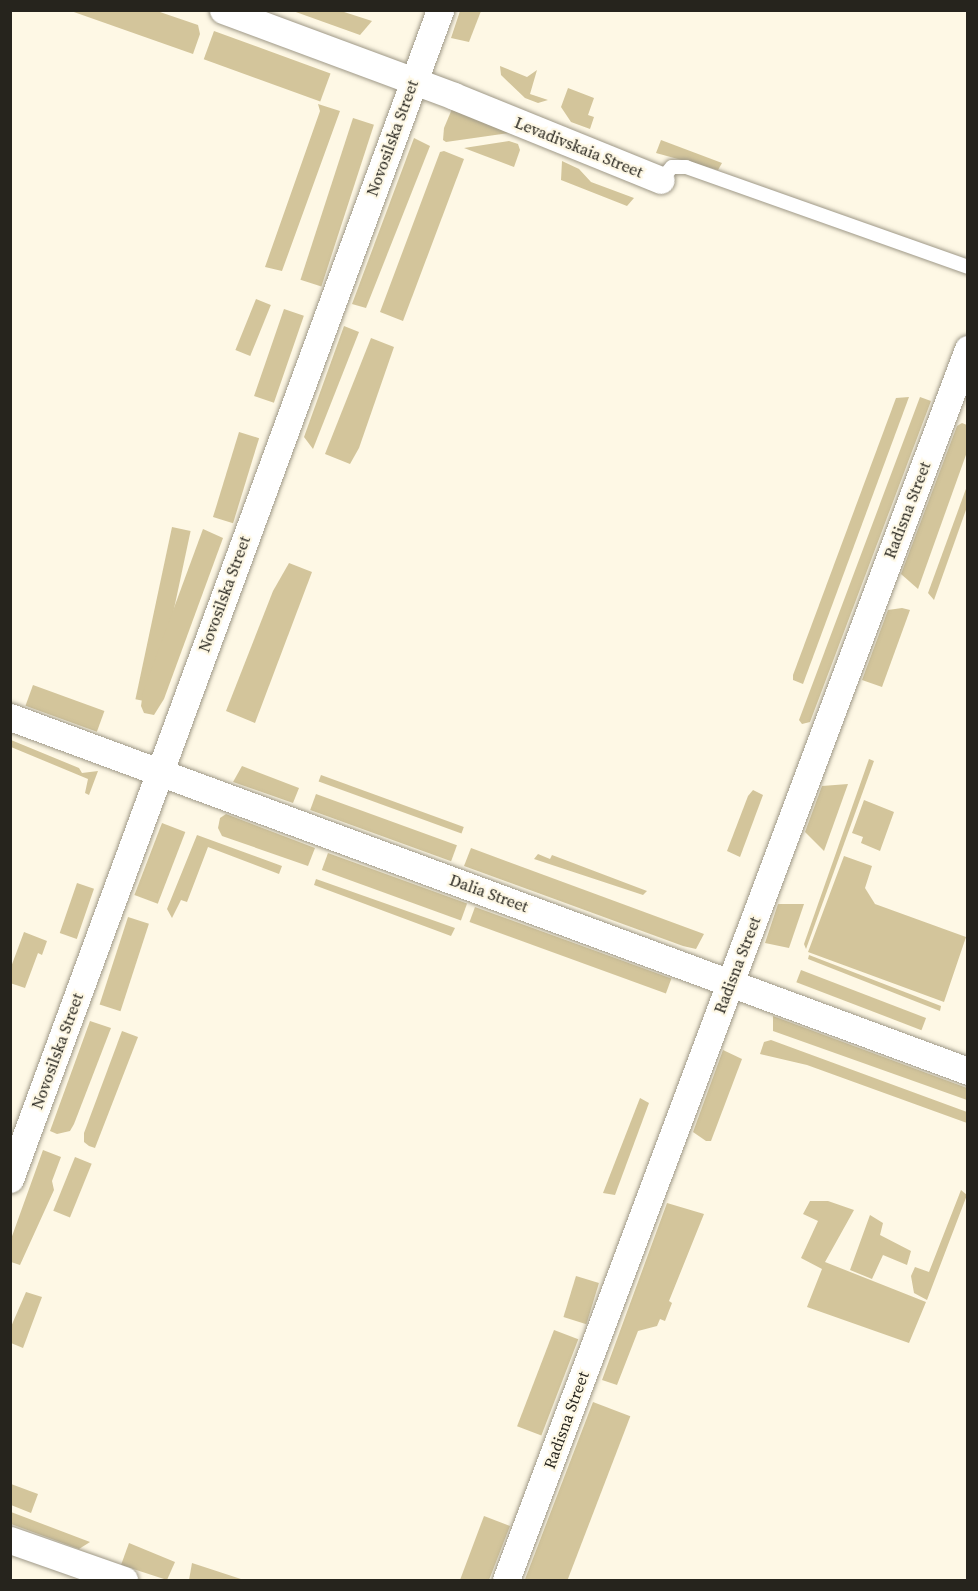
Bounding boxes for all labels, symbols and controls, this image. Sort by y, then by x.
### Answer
street label: Novosilska Street [362,77,422,199]
street label: Levadivskaia Street [512,112,646,182]
street label: Radisna Street [880,459,934,561]
street label: Novosilska Street [194,533,254,655]
street label: Dalia Street [447,870,531,916]
street label: Radisna Street [710,914,764,1016]
street label: Novosilska Street [27,990,87,1112]
street label: Radisna Street [539,1369,593,1471]

